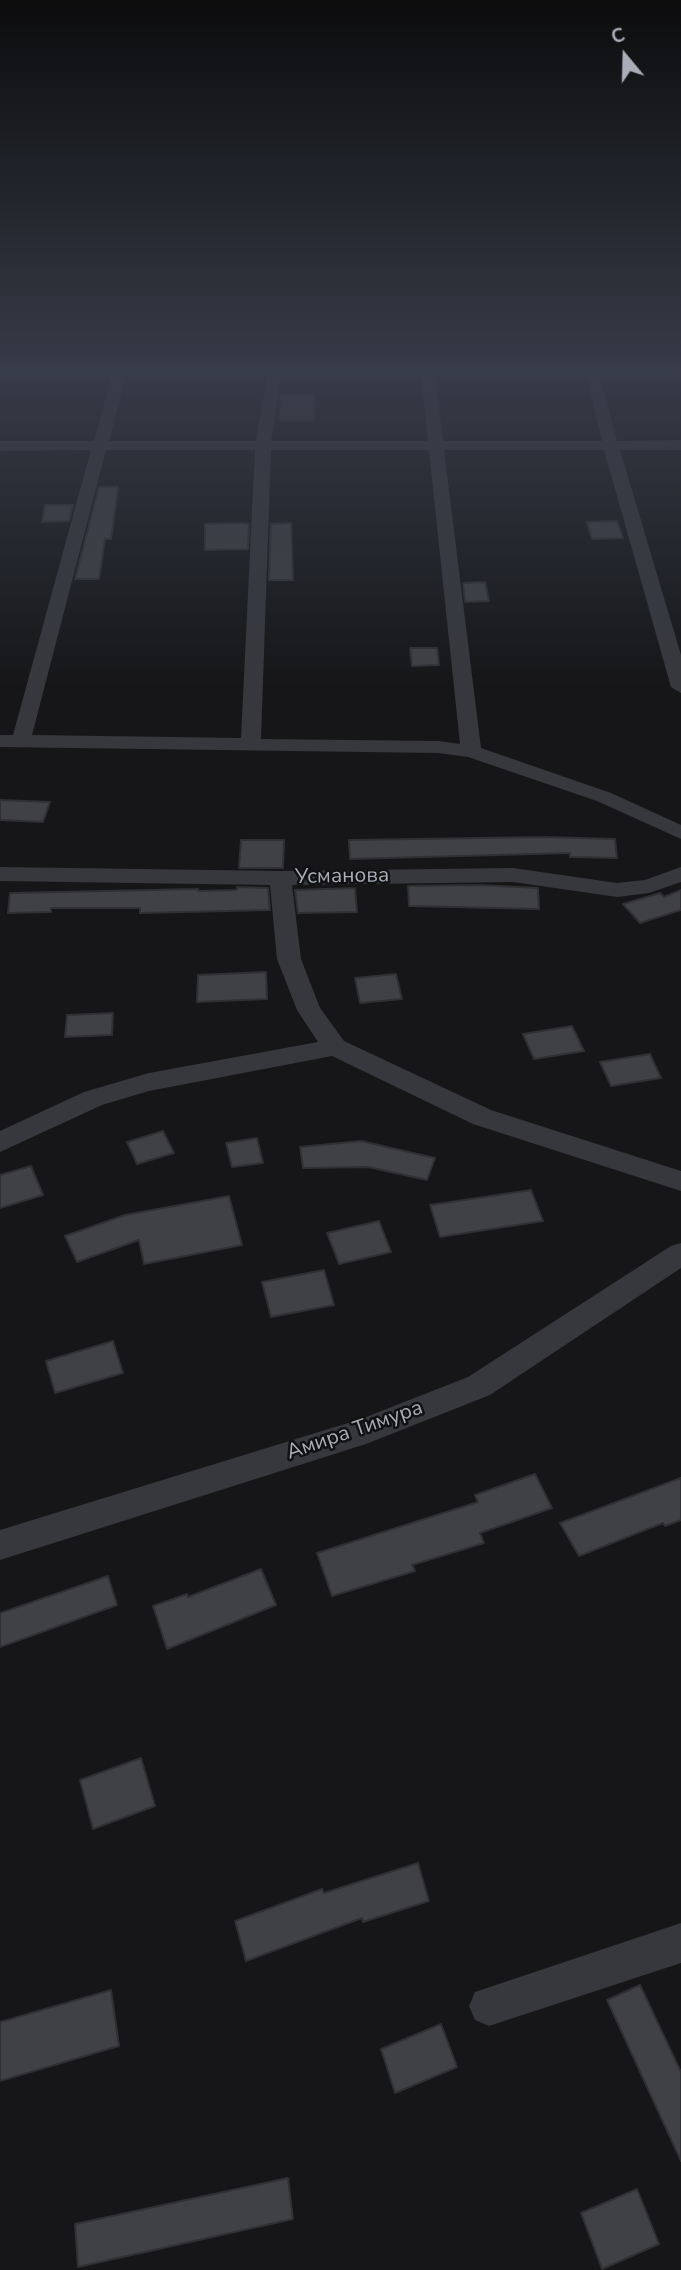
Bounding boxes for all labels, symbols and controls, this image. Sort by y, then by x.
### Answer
north arrow [590,21,660,91]
text: С [608,22,628,51]
street label: Усманова [295,864,389,890]
street label: Амира Тимура [284,1396,426,1466]

